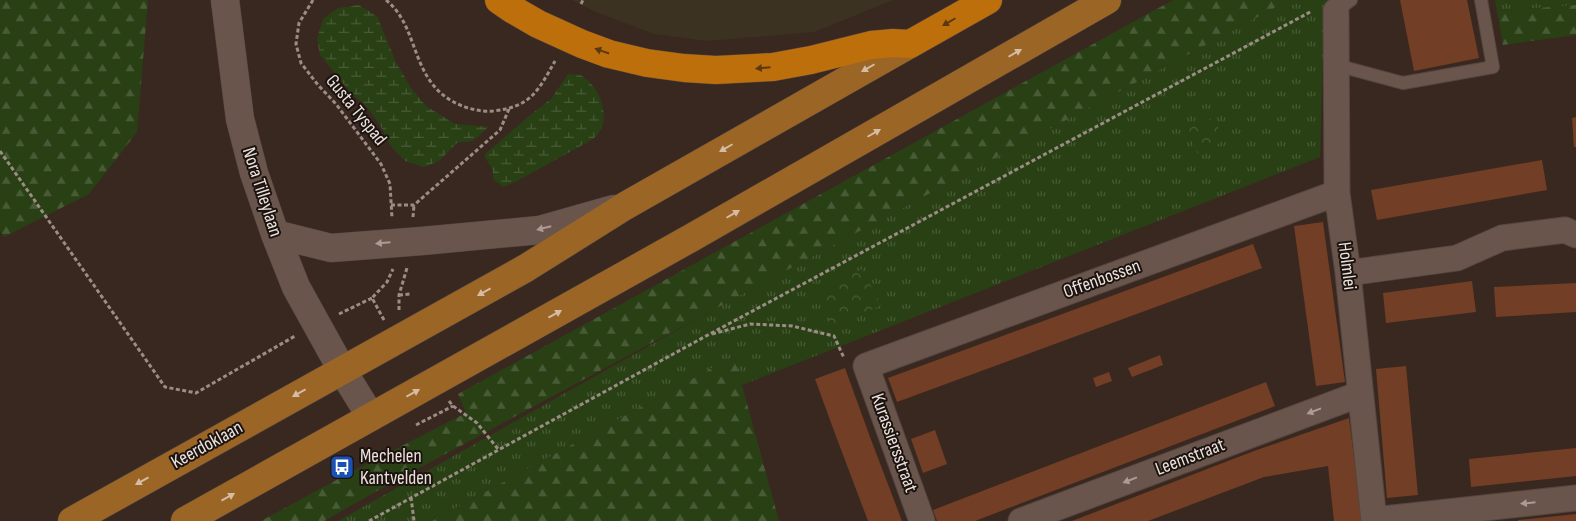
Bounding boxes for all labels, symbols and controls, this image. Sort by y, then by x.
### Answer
one-way arrow [942,18,956,26]
one-way arrow [595,47,610,55]
one-way arrow [1009,48,1022,57]
one-way arrow [755,64,771,72]
one-way arrow [860,64,875,72]
street label: Gusta Tyspad [320,70,392,150]
one-way arrow [867,129,881,137]
street label: Nora Tilleylaan [237,144,287,240]
one-way arrow [720,144,733,153]
one-way arrow [726,209,739,218]
one-way arrow [537,224,552,232]
one-way arrow [375,240,391,248]
street label: Holmlei [1333,241,1361,291]
street label: Offenbossen [1060,254,1144,304]
one-way arrow [477,287,490,296]
one-way arrow [548,310,562,318]
one-way arrow [293,389,306,398]
one-way arrow [406,389,420,397]
street label: Kurassiersstraat [866,391,923,496]
one-way arrow [1307,408,1322,415]
street label: Keerdoklaan [167,416,247,474]
street label: Leemstraat [1152,433,1228,481]
place label: Mechelen Kantvelden [360,445,432,490]
bus stop icon: Mechelen Kantvelden [329,454,355,480]
one-way arrow [136,477,149,486]
one-way arrow [1122,477,1137,484]
one-way arrow [221,493,234,502]
one-way arrow [1519,499,1535,507]

